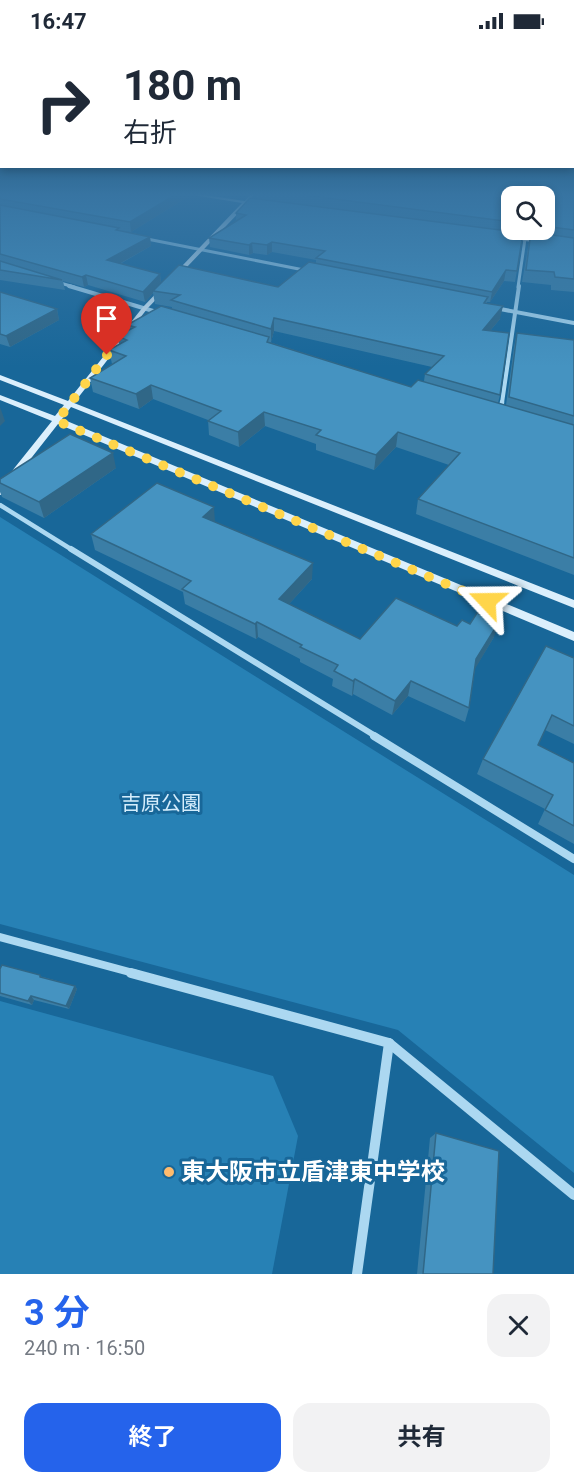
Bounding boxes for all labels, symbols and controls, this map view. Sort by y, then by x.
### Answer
text: 16:47 [30,9,87,34]
text: 180 m [123,61,242,110]
icon: right [24,66,102,144]
text: 右折 [123,117,177,149]
map controls [501,186,555,240]
button: search [501,186,555,240]
pin [81,293,132,355]
icon: arrive [90,302,123,335]
position arrow [455,569,519,633]
park label: 吉原公園 [121,791,201,815]
place label: 東大阪市立盾津東中学校 [181,1158,445,1186]
marker: 東大阪市立盾津東中学校 [162,1165,176,1179]
text: 3 分 [24,1292,90,1334]
button: close [487,1294,550,1357]
text: 240 m · 16:50 [24,1336,145,1360]
button: 終了 [24,1403,281,1472]
button: 共有 [293,1403,550,1472]

